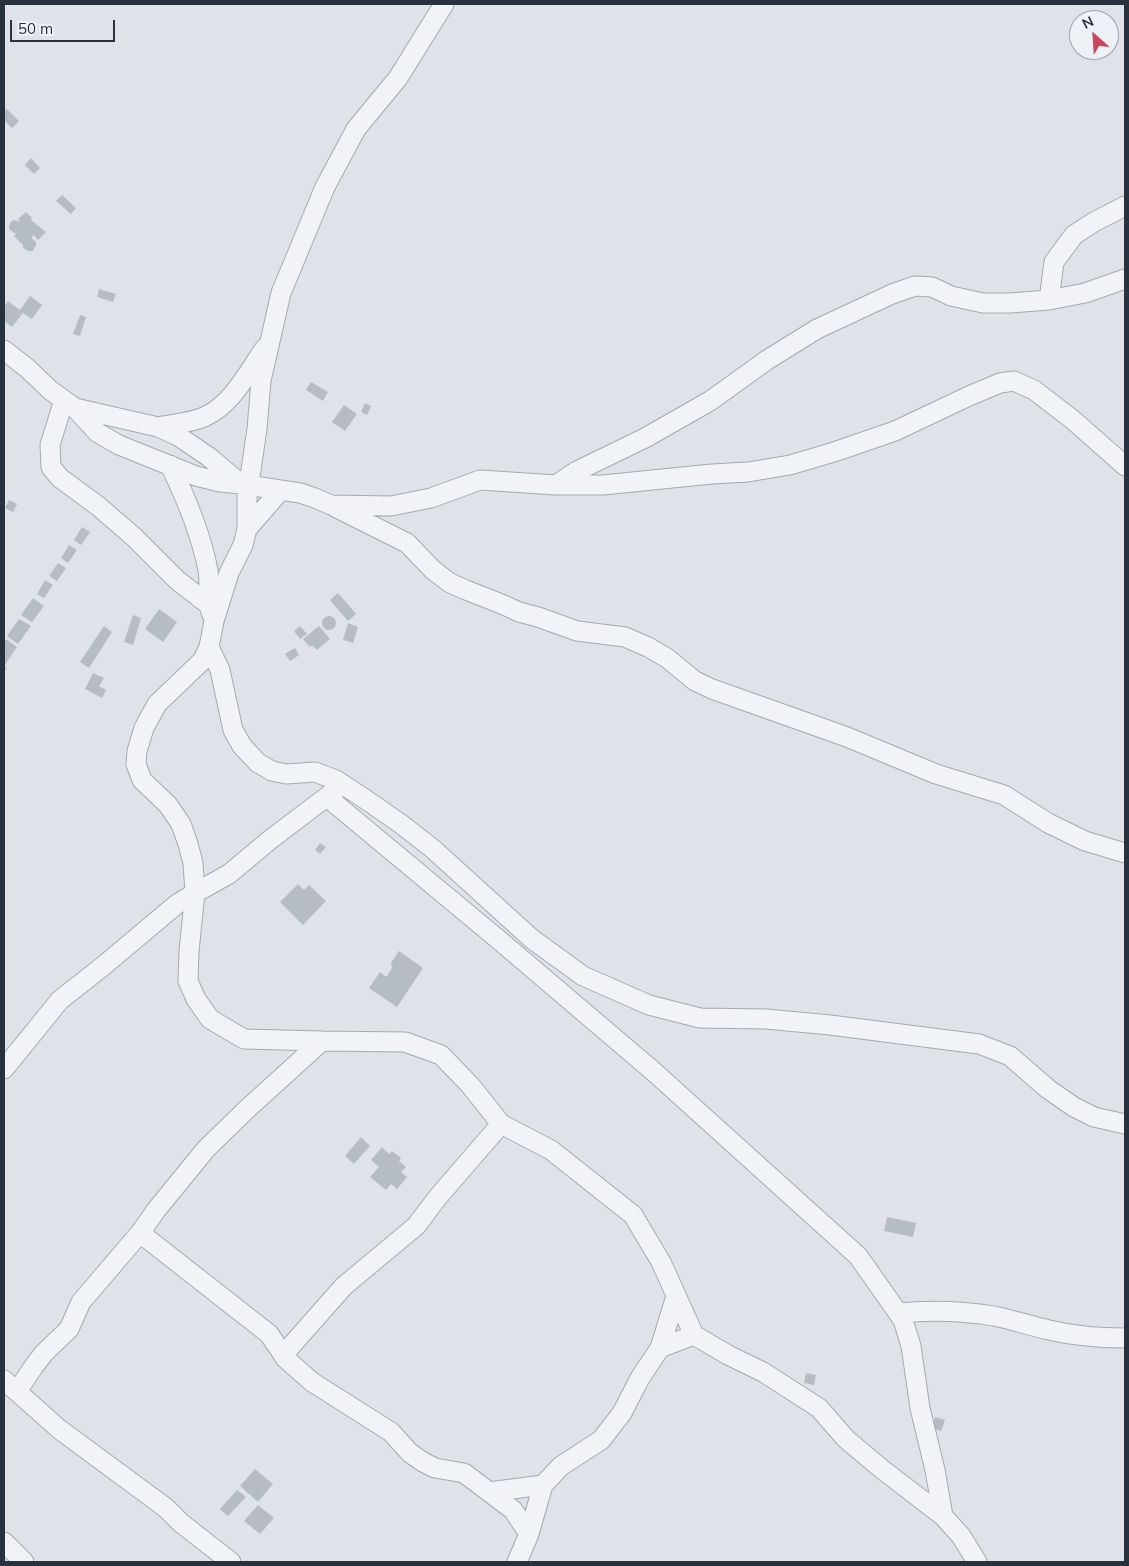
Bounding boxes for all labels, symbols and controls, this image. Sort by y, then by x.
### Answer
scale bar [12,10,118,42]
north arrow [1069,10,1119,60]
text: N [1079,12,1097,33]
text: 50 m [18,19,53,38]

